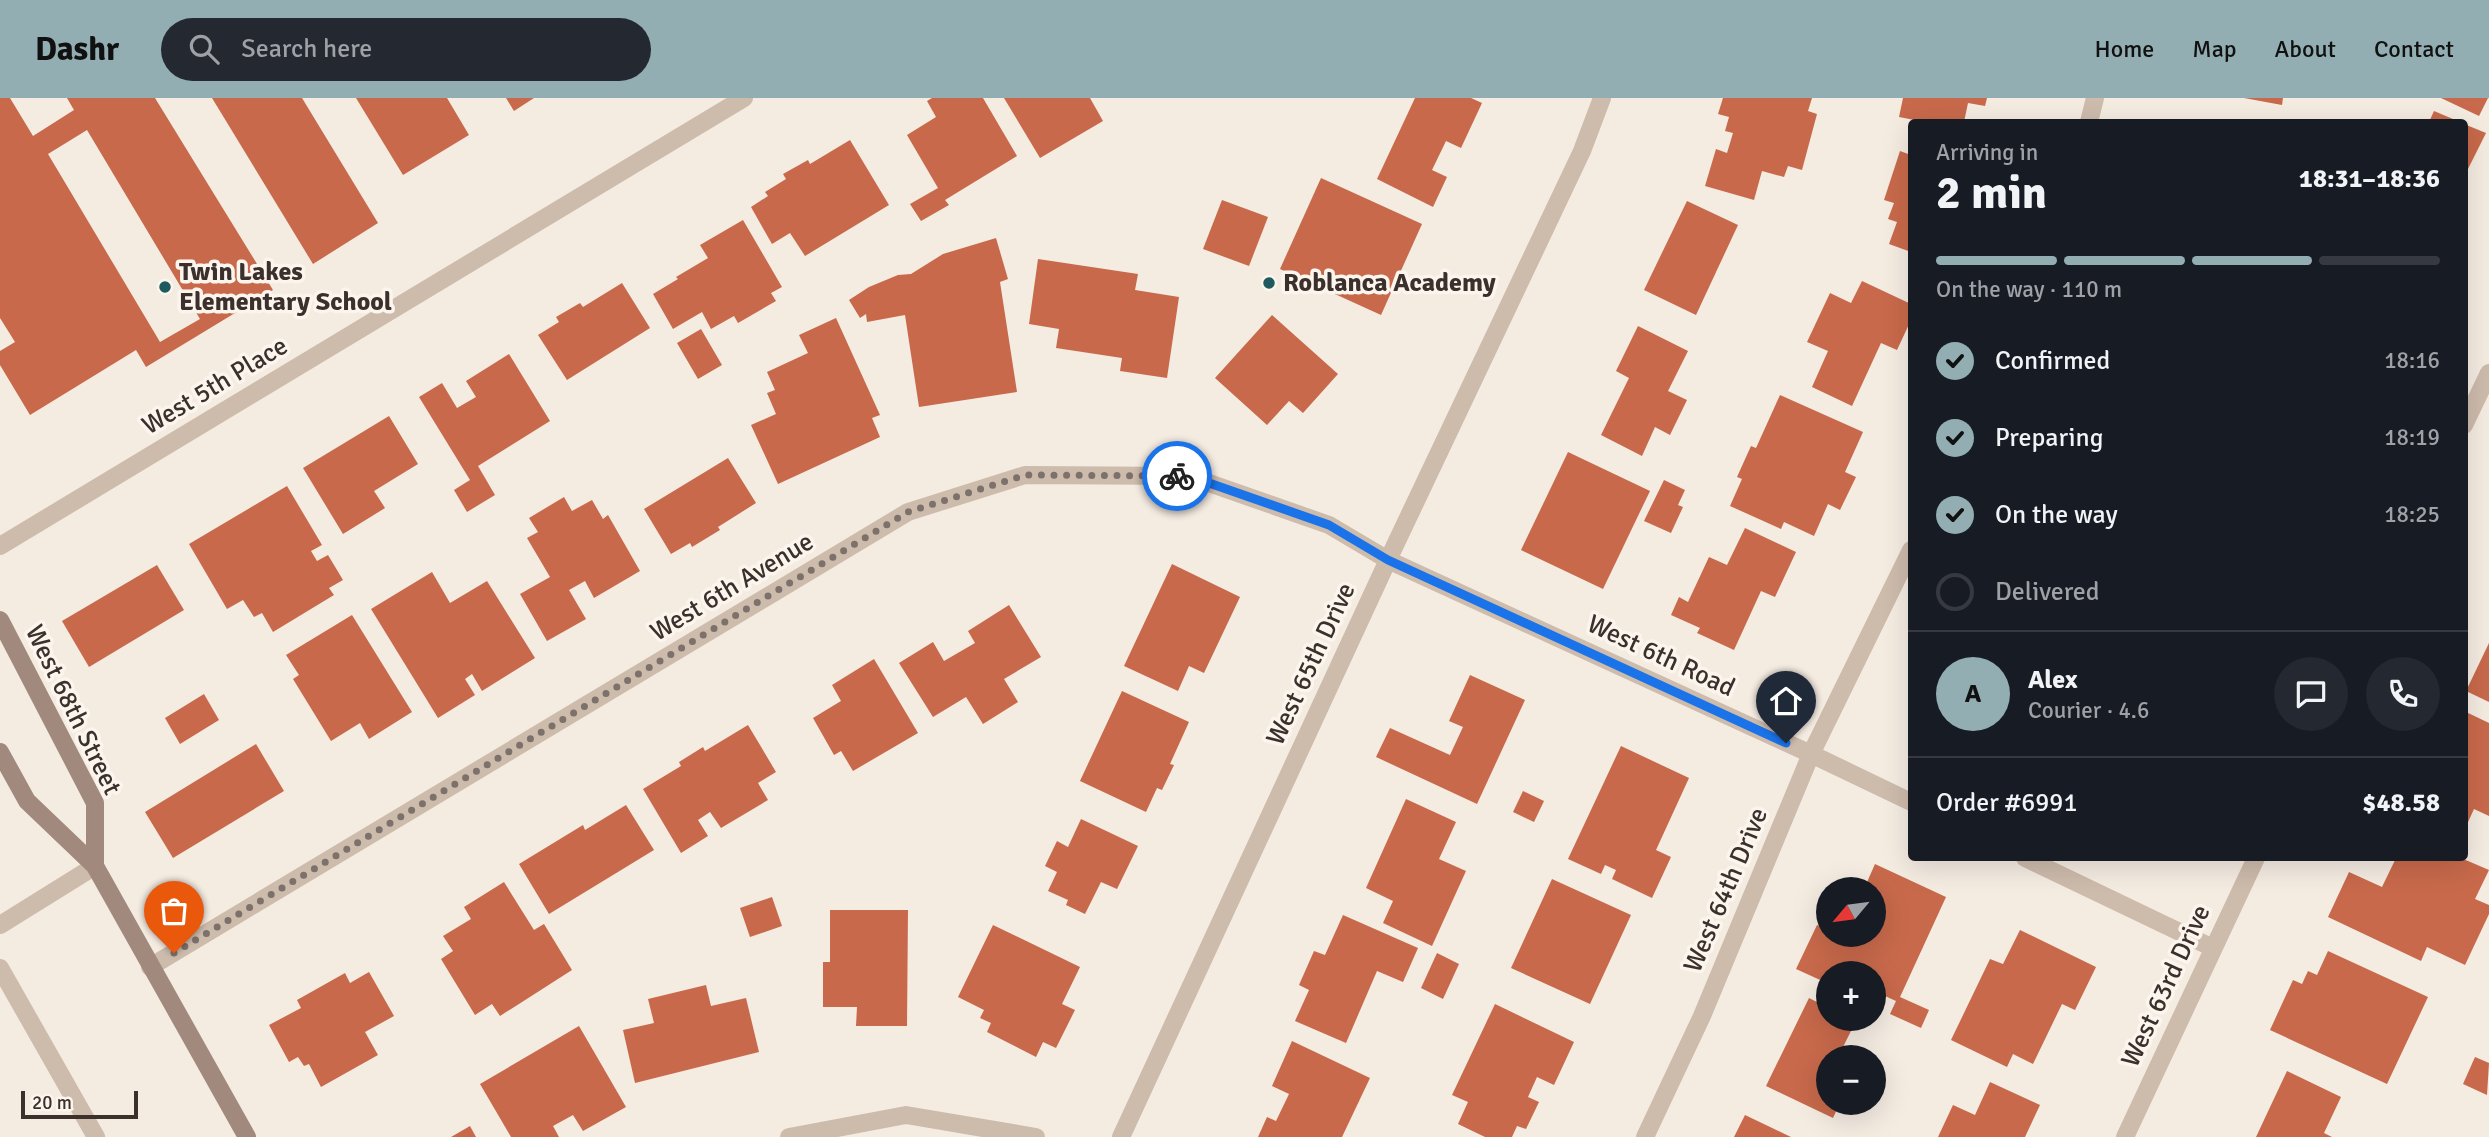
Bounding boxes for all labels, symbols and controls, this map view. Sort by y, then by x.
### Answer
search box [161,18,651,81]
text: Dashr [35,29,119,70]
icon: search [185,30,223,68]
text: Search here [241,33,372,65]
text: Home [2094,34,2154,64]
text: Map [2192,34,2237,64]
text: About [2275,34,2336,64]
text: Contact [2374,34,2454,64]
text: Arriving in [1936,138,2038,167]
text: 18:31–18:36 [2299,163,2440,195]
text: 2 min [1936,165,2047,221]
place label: Twin Lakes Elementary School [179,256,392,318]
place label: Roblanca Academy [1283,267,1496,299]
marker: Roblanca Academy [1261,275,1277,291]
text: On the way · 110 m [1936,275,2122,304]
marker: Twin Lakes Elementary School [157,279,173,295]
street label: West 5th Place [136,330,294,442]
icon: check [1936,342,1974,380]
text: Confirmed [1995,345,2110,377]
text: 18:16 [2384,346,2440,375]
icon: check [1936,419,1974,457]
text: Preparing [1995,422,2103,454]
text: 18:19 [2384,423,2440,452]
courier [1142,441,1212,511]
icon: bike [1158,457,1196,495]
icon: check [1936,496,1974,534]
text: On the way [1995,499,2118,531]
text: 18:25 [2384,500,2440,529]
street label: West 6th Avenue [645,526,819,648]
text: Delivered [1995,576,2100,608]
street label: West 65th Drive [1259,578,1363,750]
street label: West 6th Road [1582,608,1740,704]
street label: West 68th Street [18,620,128,800]
button: chat [2274,657,2348,731]
button: phone [2366,657,2440,731]
text: Alex [2028,664,2078,696]
pin [1756,671,1816,743]
text: A [1965,678,1981,710]
icon: home [1767,682,1805,720]
text: Courier · 4.6 [2028,696,2149,725]
text: Order #6991 [1936,787,2077,819]
text: $48.58 [2362,787,2440,819]
street label: West 64th Drive [1677,803,1775,977]
north arrow [1816,877,1886,947]
map controls [1816,877,1886,1115]
pin [144,881,204,953]
icon: bag [155,892,193,930]
street label: West 63rd Drive [2114,900,2218,1072]
button: + [1816,961,1886,1031]
button: − [1816,1045,1886,1115]
scale bar [21,1088,138,1120]
text: 20 m [32,1091,72,1115]

